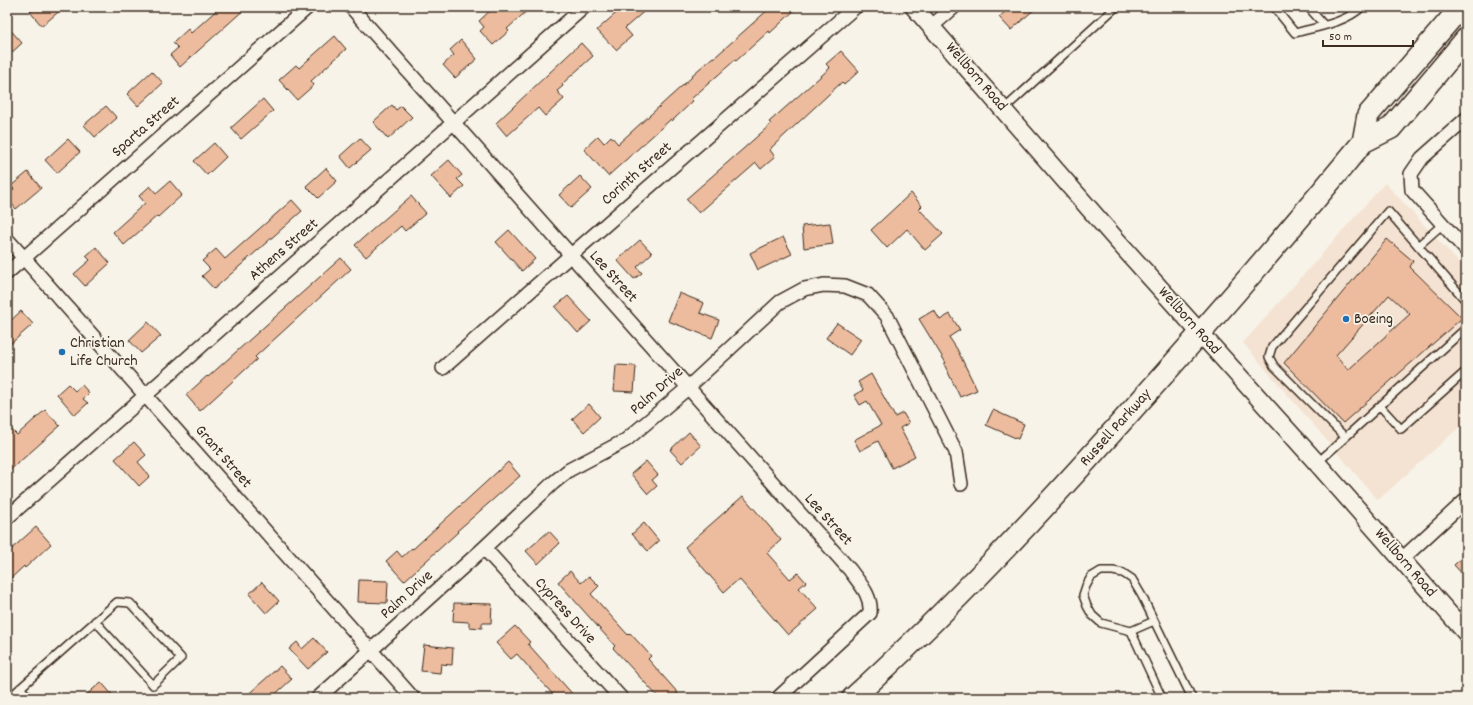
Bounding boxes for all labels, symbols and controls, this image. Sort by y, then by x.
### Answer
scale bar [1323,22,1413,48]
text: 50 m [1329,29,1352,46]
street label: Wellborn Road [939,37,1013,117]
street label: Sparta Street [107,91,185,163]
street label: Corinth Street [597,137,677,211]
street label: Athens Street [244,213,324,287]
street label: Lee Street [583,246,643,308]
street label: Wellborn Road [1152,282,1226,360]
place label: Boeing [1354,308,1393,331]
marker: Boeing [1341,314,1351,324]
place label: Christian Life Church [70,332,138,373]
marker: Christian Life Church [57,347,67,357]
street label: Palm Drive [625,361,689,421]
street label: Russell Parkway [1075,383,1158,472]
street label: Grant Street [189,420,257,494]
street label: Lee Street [798,489,858,551]
street label: Wellborn Road [1368,523,1442,603]
street label: Palm Drive [375,565,439,625]
street label: Cypress Drive [529,573,601,649]

